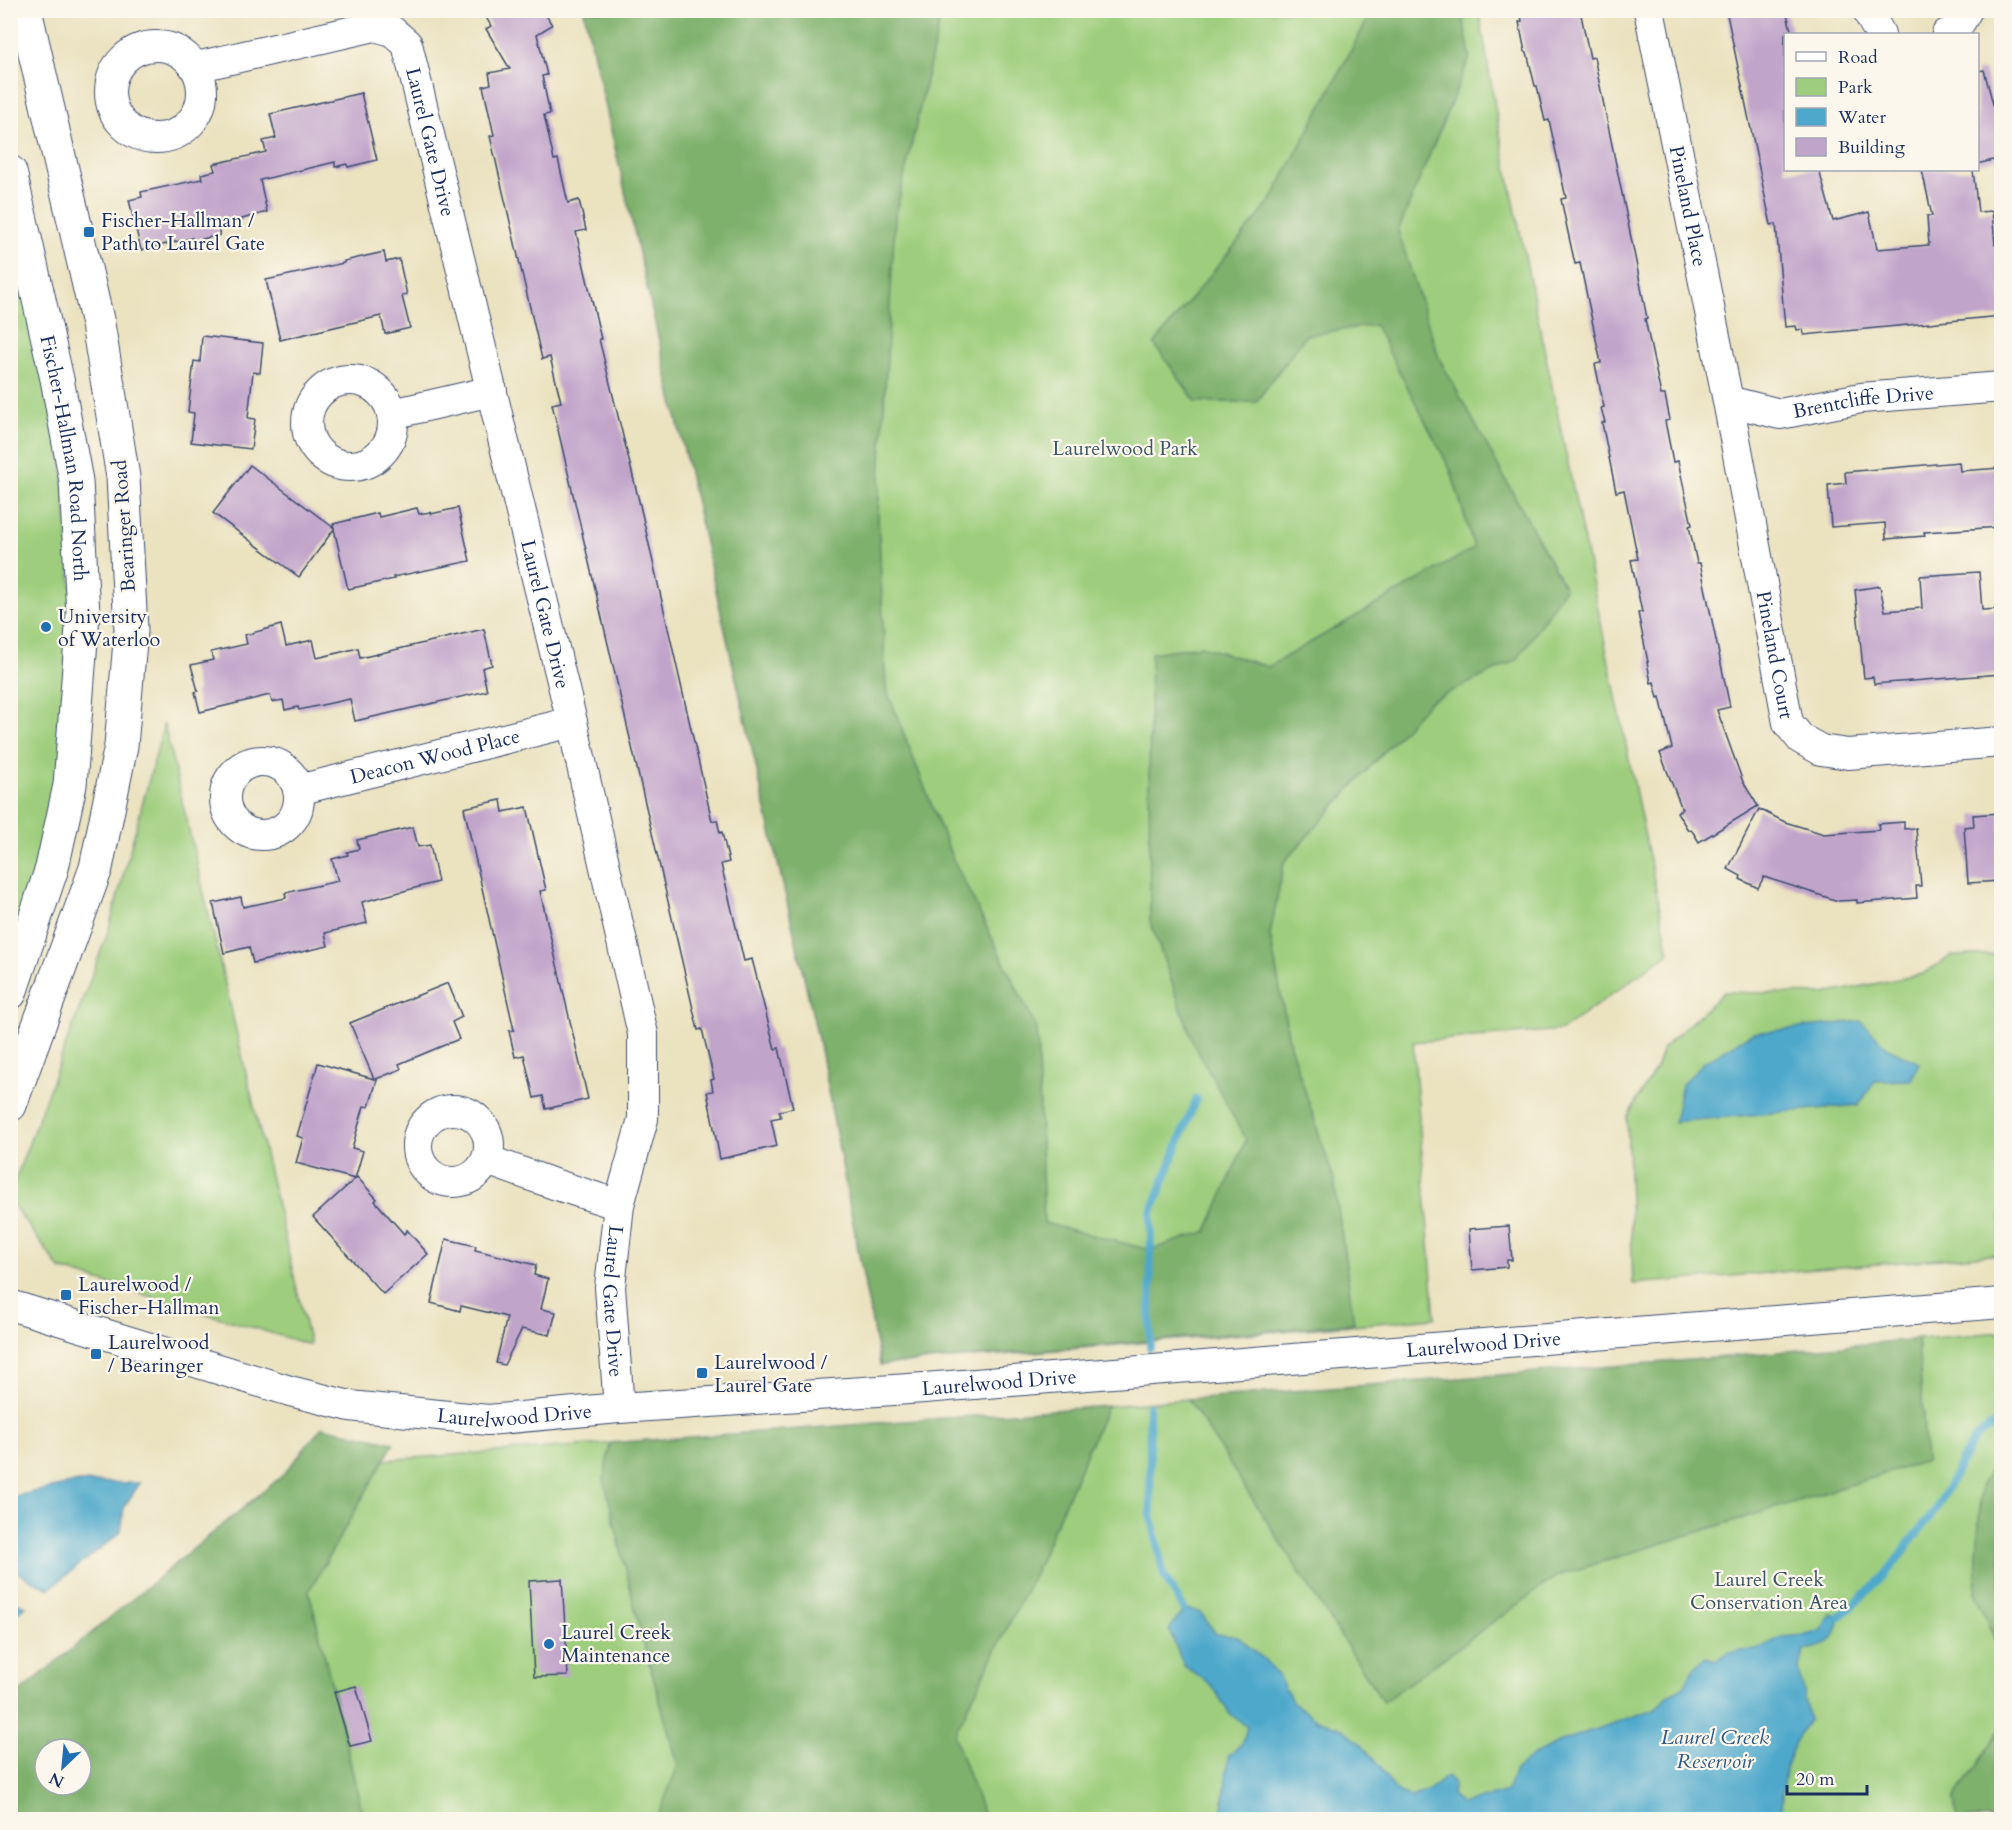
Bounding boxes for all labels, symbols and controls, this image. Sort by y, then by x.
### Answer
legend [1784,33,1979,171]
text: Road [1838,45,1878,70]
street label: Laurel Gate Drive [400,65,462,219]
text: Park [1838,75,1873,100]
text: Water [1837,105,1887,130]
text: Building [1838,135,1906,160]
street label: Pineland Place [1663,143,1714,269]
place label: Fischer-Hallman / Path to Laurel Gate [101,207,265,257]
marker: Fischer-Hallman / Path to Laurel Gate [82,225,96,239]
street label: Fischer-Hallman Road North [34,332,95,582]
street label: Brentcliffe Drive [1790,379,1935,425]
park label: Laurelwood Park [1052,435,1198,462]
street label: Bearinger Road [106,459,142,593]
street label: Laurel Gate Drive [515,537,577,691]
street label: Pineland Court [1750,588,1801,722]
place label: University of Waterloo [58,603,161,653]
marker: University of Waterloo [39,620,53,634]
street label: Deacon Wood Place [347,722,523,790]
street label: Laurel Gate Drive [596,1224,630,1378]
place label: Laurelwood / Fischer-Hallman [78,1271,220,1321]
marker: Laurelwood / Fischer-Hallman [59,1288,73,1302]
street label: Laurelwood Drive [1405,1324,1562,1363]
place label: Laurelwood / Bearinger [108,1329,210,1379]
marker: Laurelwood / Bearinger [89,1347,103,1361]
place label: Laurelwood / Laurel Gate [714,1349,828,1399]
street label: Laurelwood Drive [921,1363,1078,1402]
marker: Laurelwood / Laurel Gate [695,1366,709,1380]
street label: Laurelwood Drive [436,1397,593,1434]
park label: Laurel Creek Conservation Area [1690,1566,1848,1616]
place label: Laurel Creek Maintenance [561,1619,671,1669]
marker: Laurel Creek Maintenance [542,1637,556,1651]
water label: Laurel Creek Reservoir [1661,1723,1770,1776]
north arrow [33,1737,93,1797]
scale bar [1787,1758,1866,1796]
text: N [46,1767,68,1793]
text: 20 m [1796,1767,1835,1792]

